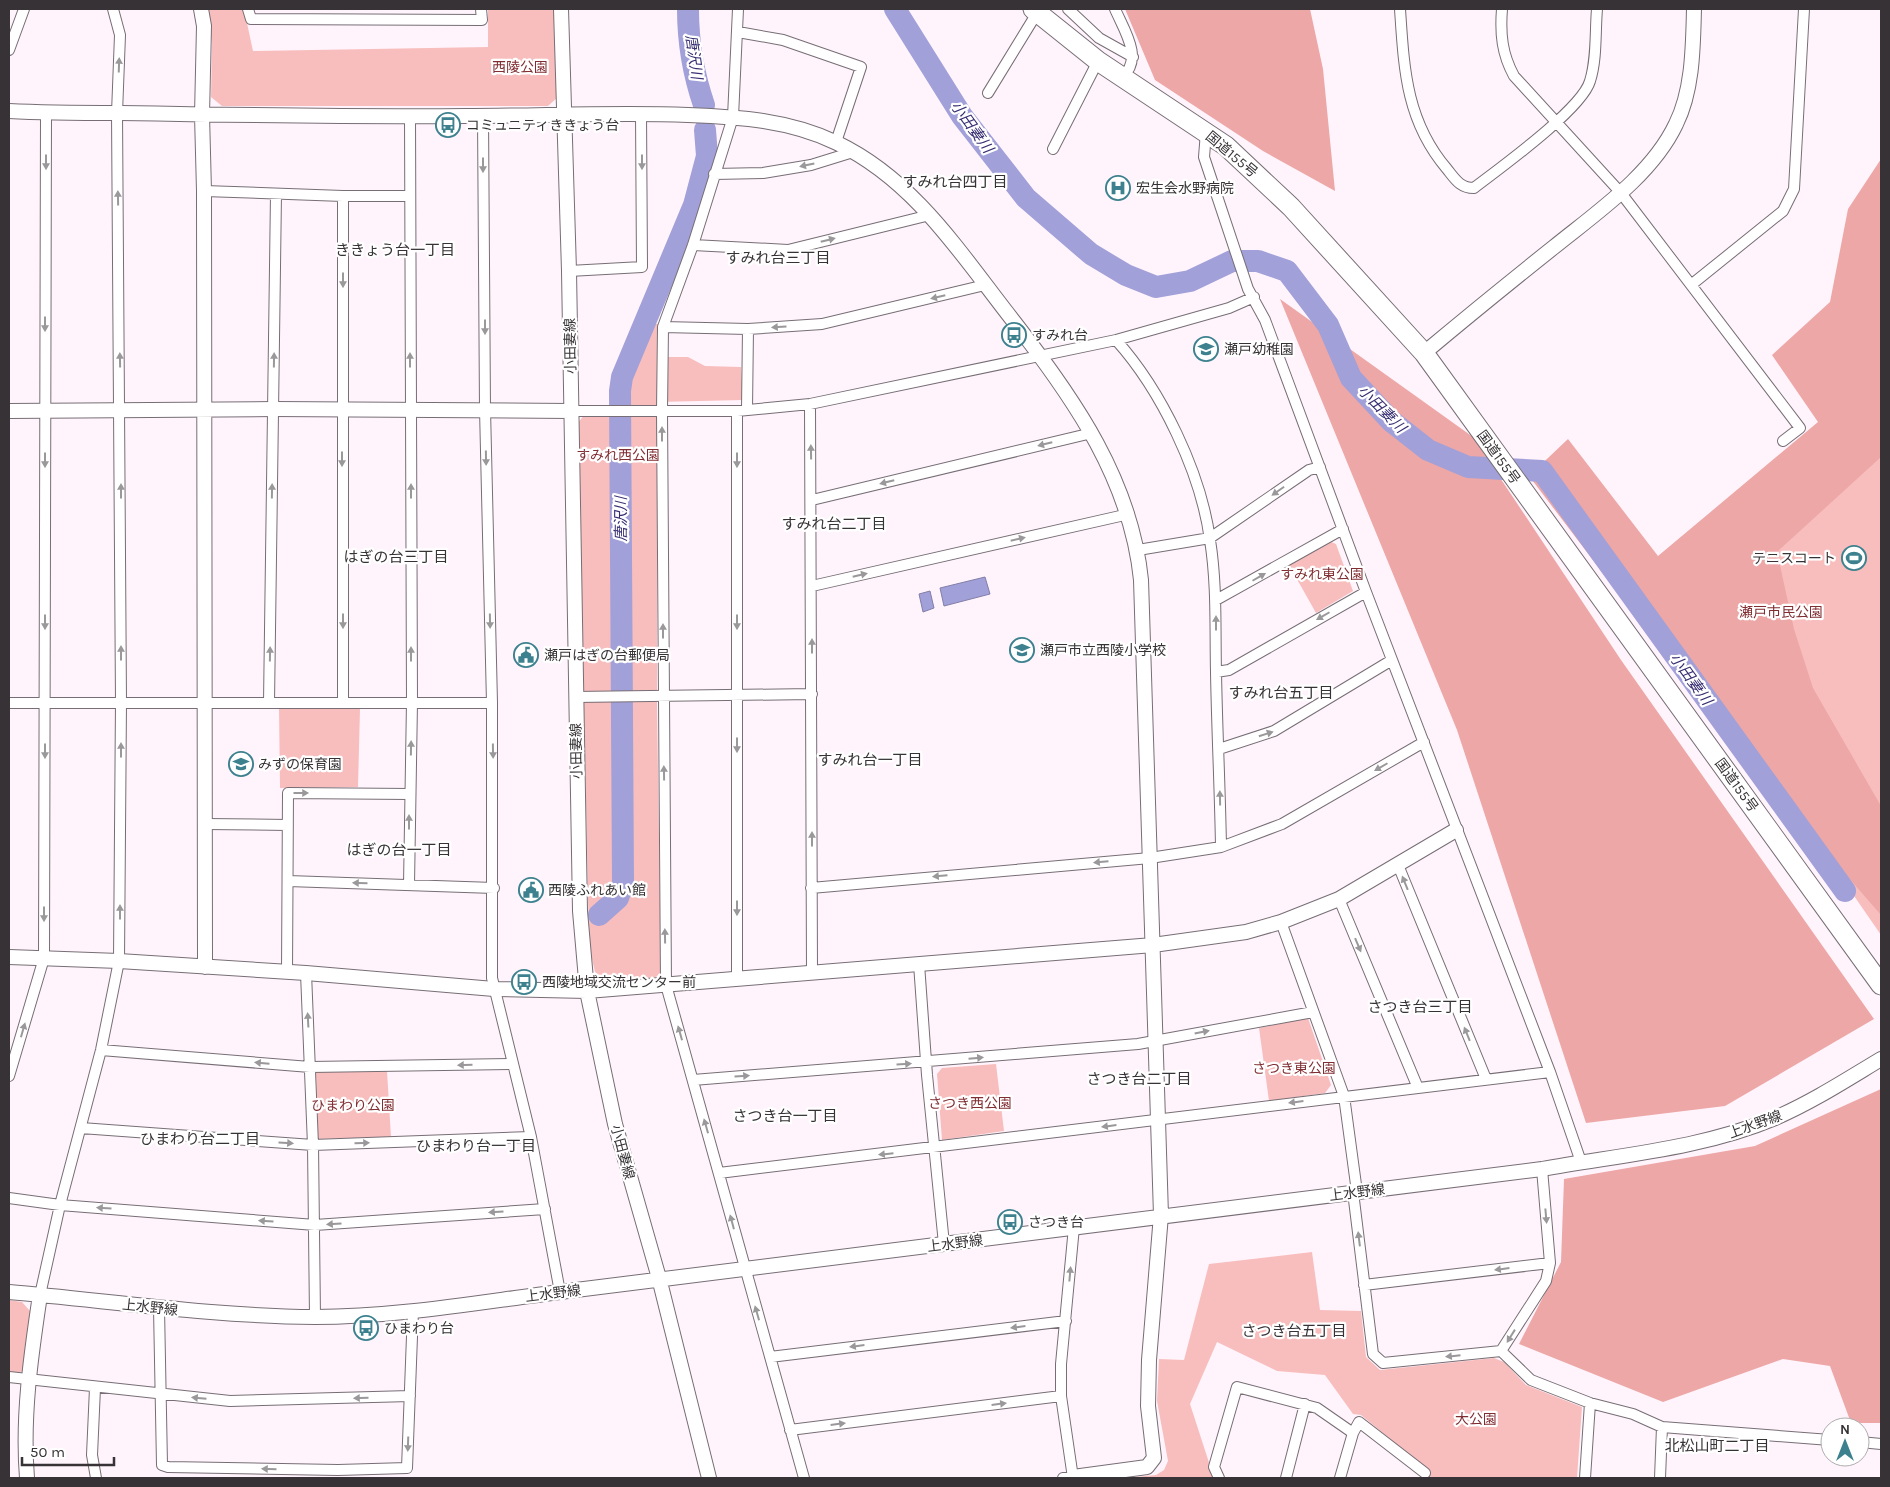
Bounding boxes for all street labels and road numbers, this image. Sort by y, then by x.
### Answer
street label: 国道155号 [1202,128,1261,181]
street label: 小田妻線 [562,318,579,374]
street label: 国道155号 [1473,427,1524,488]
street label: 小田妻線 [568,723,585,779]
street label: 国道155号 [1711,755,1762,816]
street label: 上水野線 [1726,1107,1784,1142]
street label: 小田妻線 [607,1123,638,1181]
street label: 上水野線 [1328,1181,1386,1204]
street label: 上水野線 [926,1232,984,1255]
street label: 上水野線 [524,1282,582,1305]
street label: 上水野線 [121,1296,179,1319]

